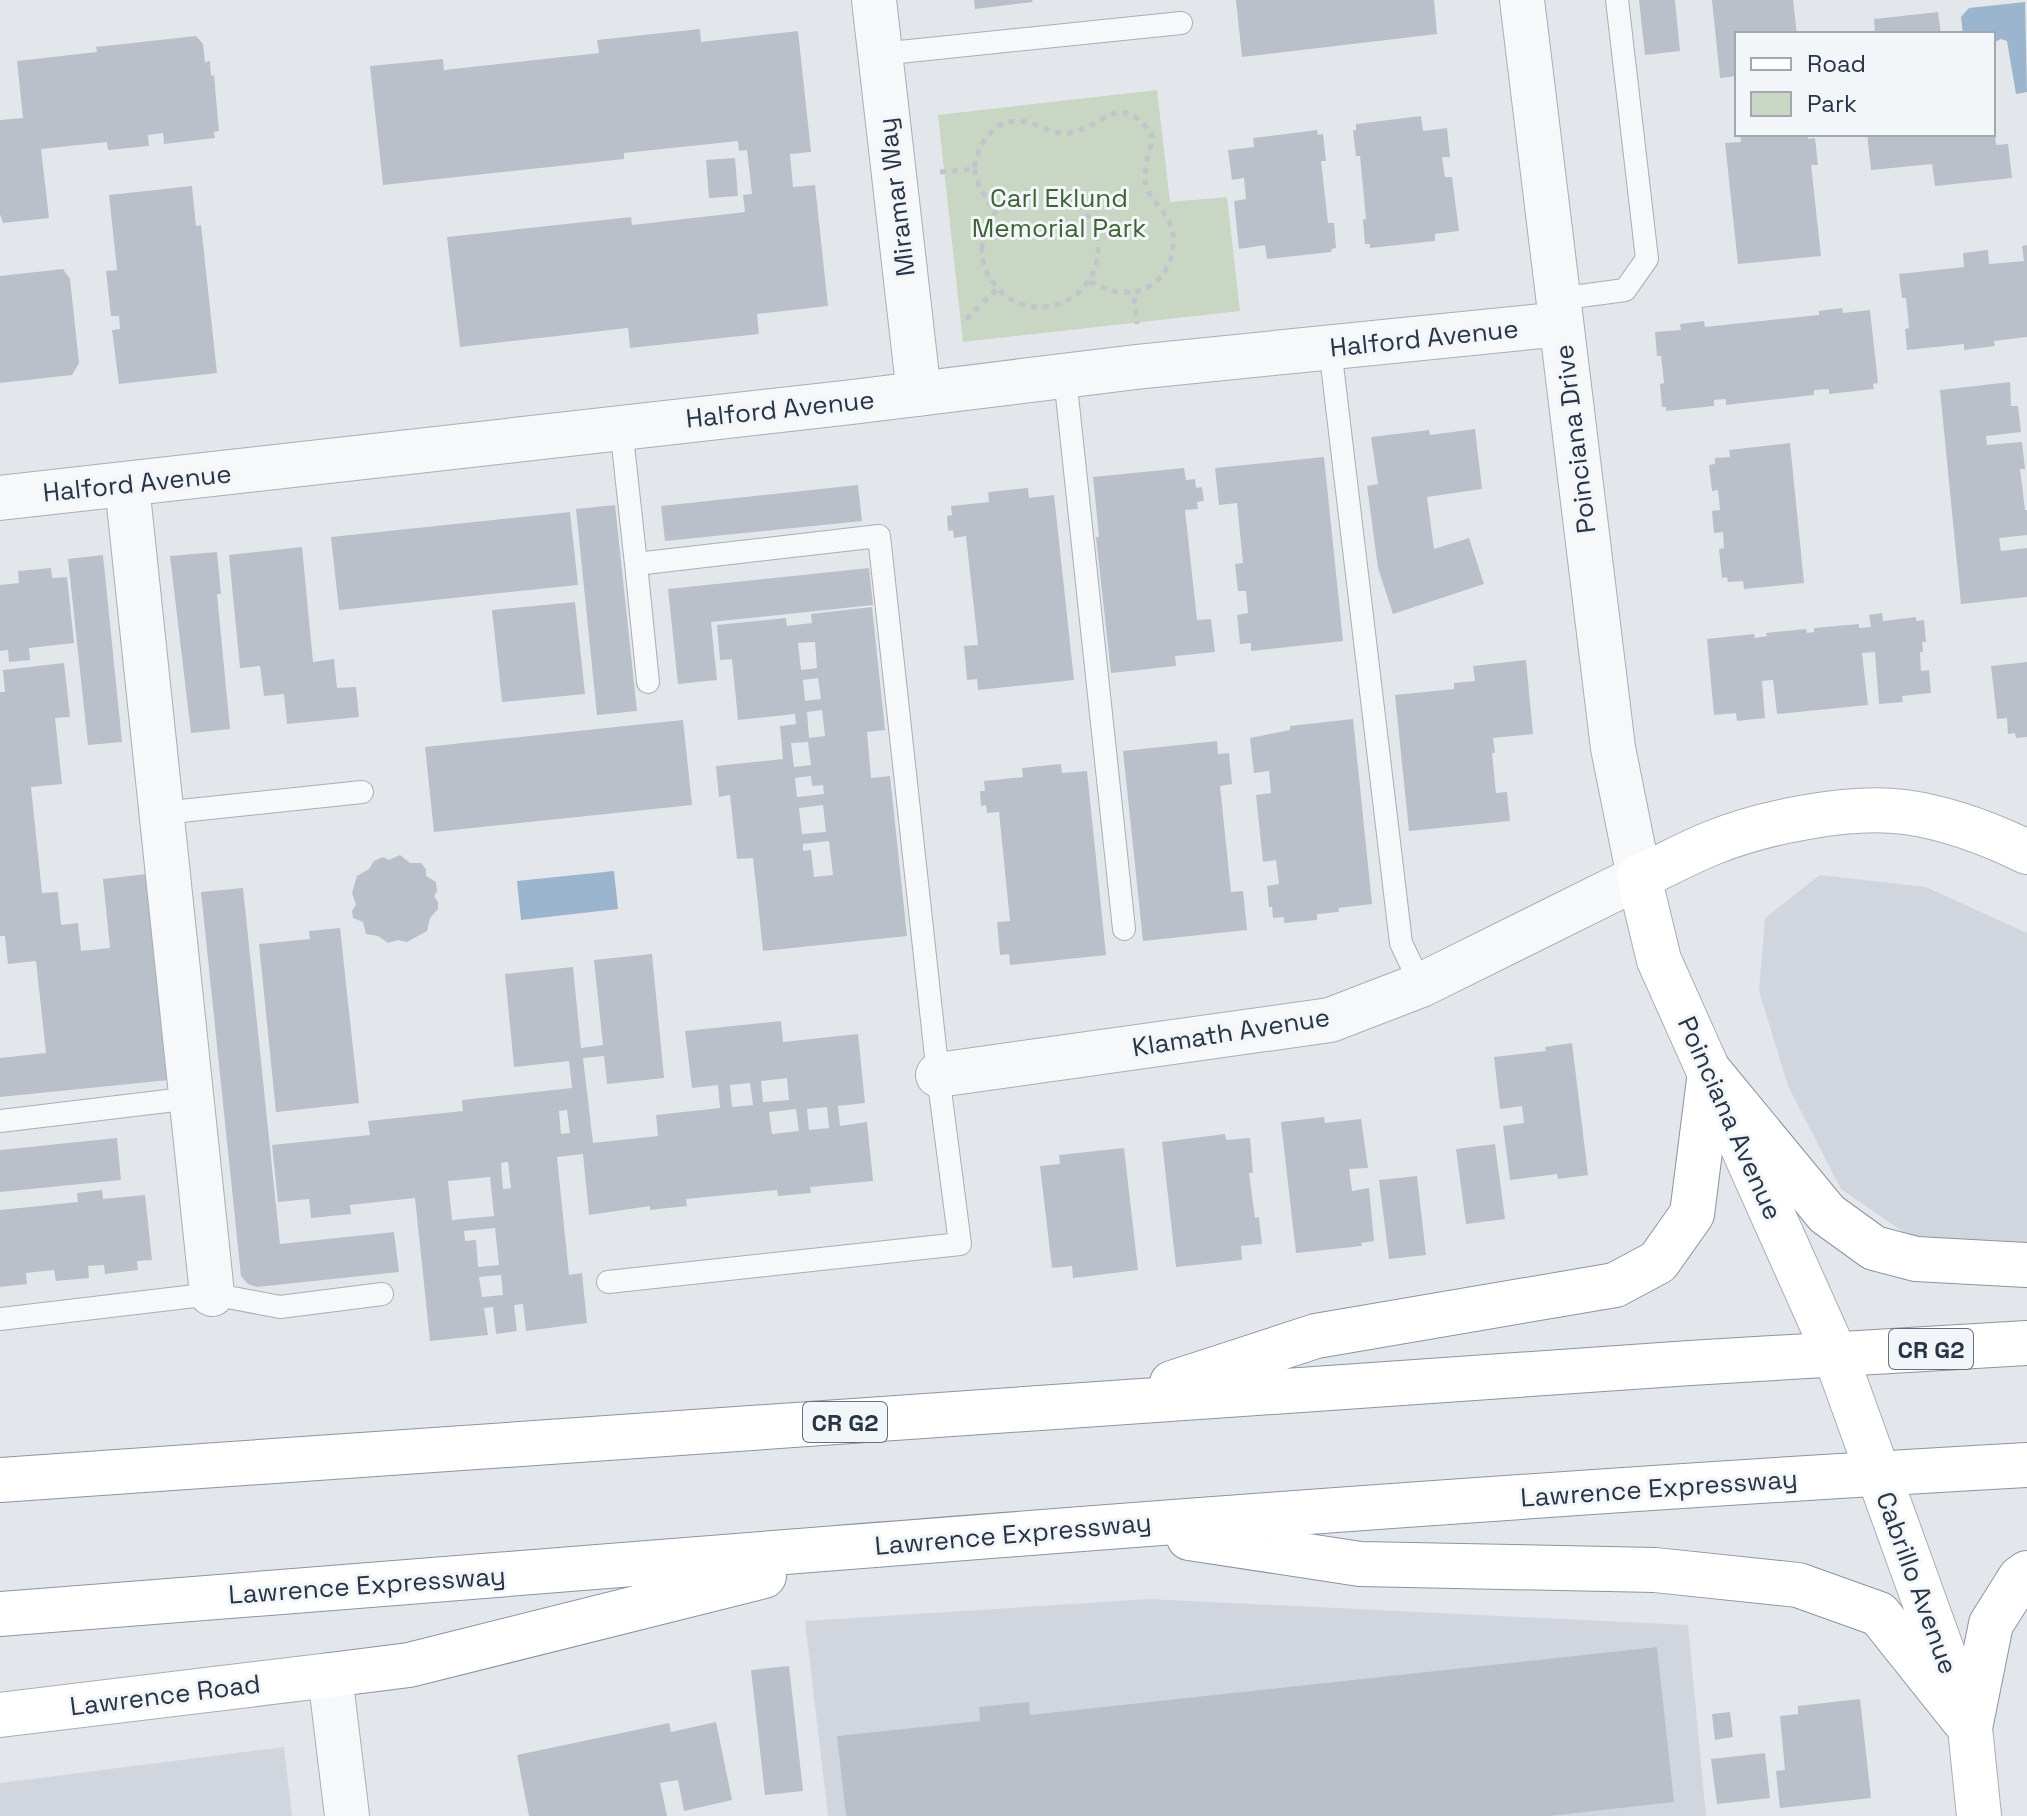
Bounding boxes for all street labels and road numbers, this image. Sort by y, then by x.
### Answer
street label: Miramar Way [869,116,923,278]
street label: Halford Avenue [1328,311,1520,365]
street label: Poinciana Drive [1547,342,1603,536]
street label: Halford Avenue [684,382,876,436]
street label: Halford Avenue [41,456,233,510]
street label: Klamath Avenue [1130,1000,1332,1064]
street label: Poinciana Avenue [1670,1011,1790,1225]
road number: CR G2 [1889,1329,1973,1369]
road number: CR G2 [803,1402,887,1442]
street label: Lawrence Expressway [1519,1461,1799,1515]
street label: Cabrillo Avenue [1868,1487,1966,1679]
street label: Lawrence Expressway [873,1505,1153,1563]
street label: Lawrence Expressway [227,1558,507,1612]
street label: Lawrence Road [68,1666,262,1724]

